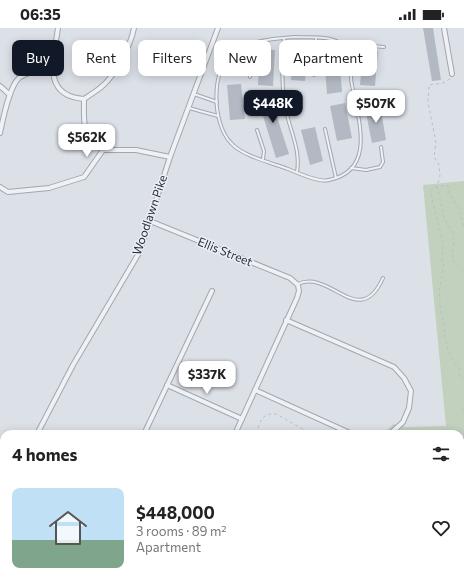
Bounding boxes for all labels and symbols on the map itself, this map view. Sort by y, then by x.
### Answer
pin: $448K [245,90,301,124]
pin: $507K [348,90,404,124]
pin: $562K [59,124,115,158]
street label: Woodlawn Pike [129,173,169,257]
street label: Ellis Street [196,234,255,268]
pin: $337K [179,361,235,395]

